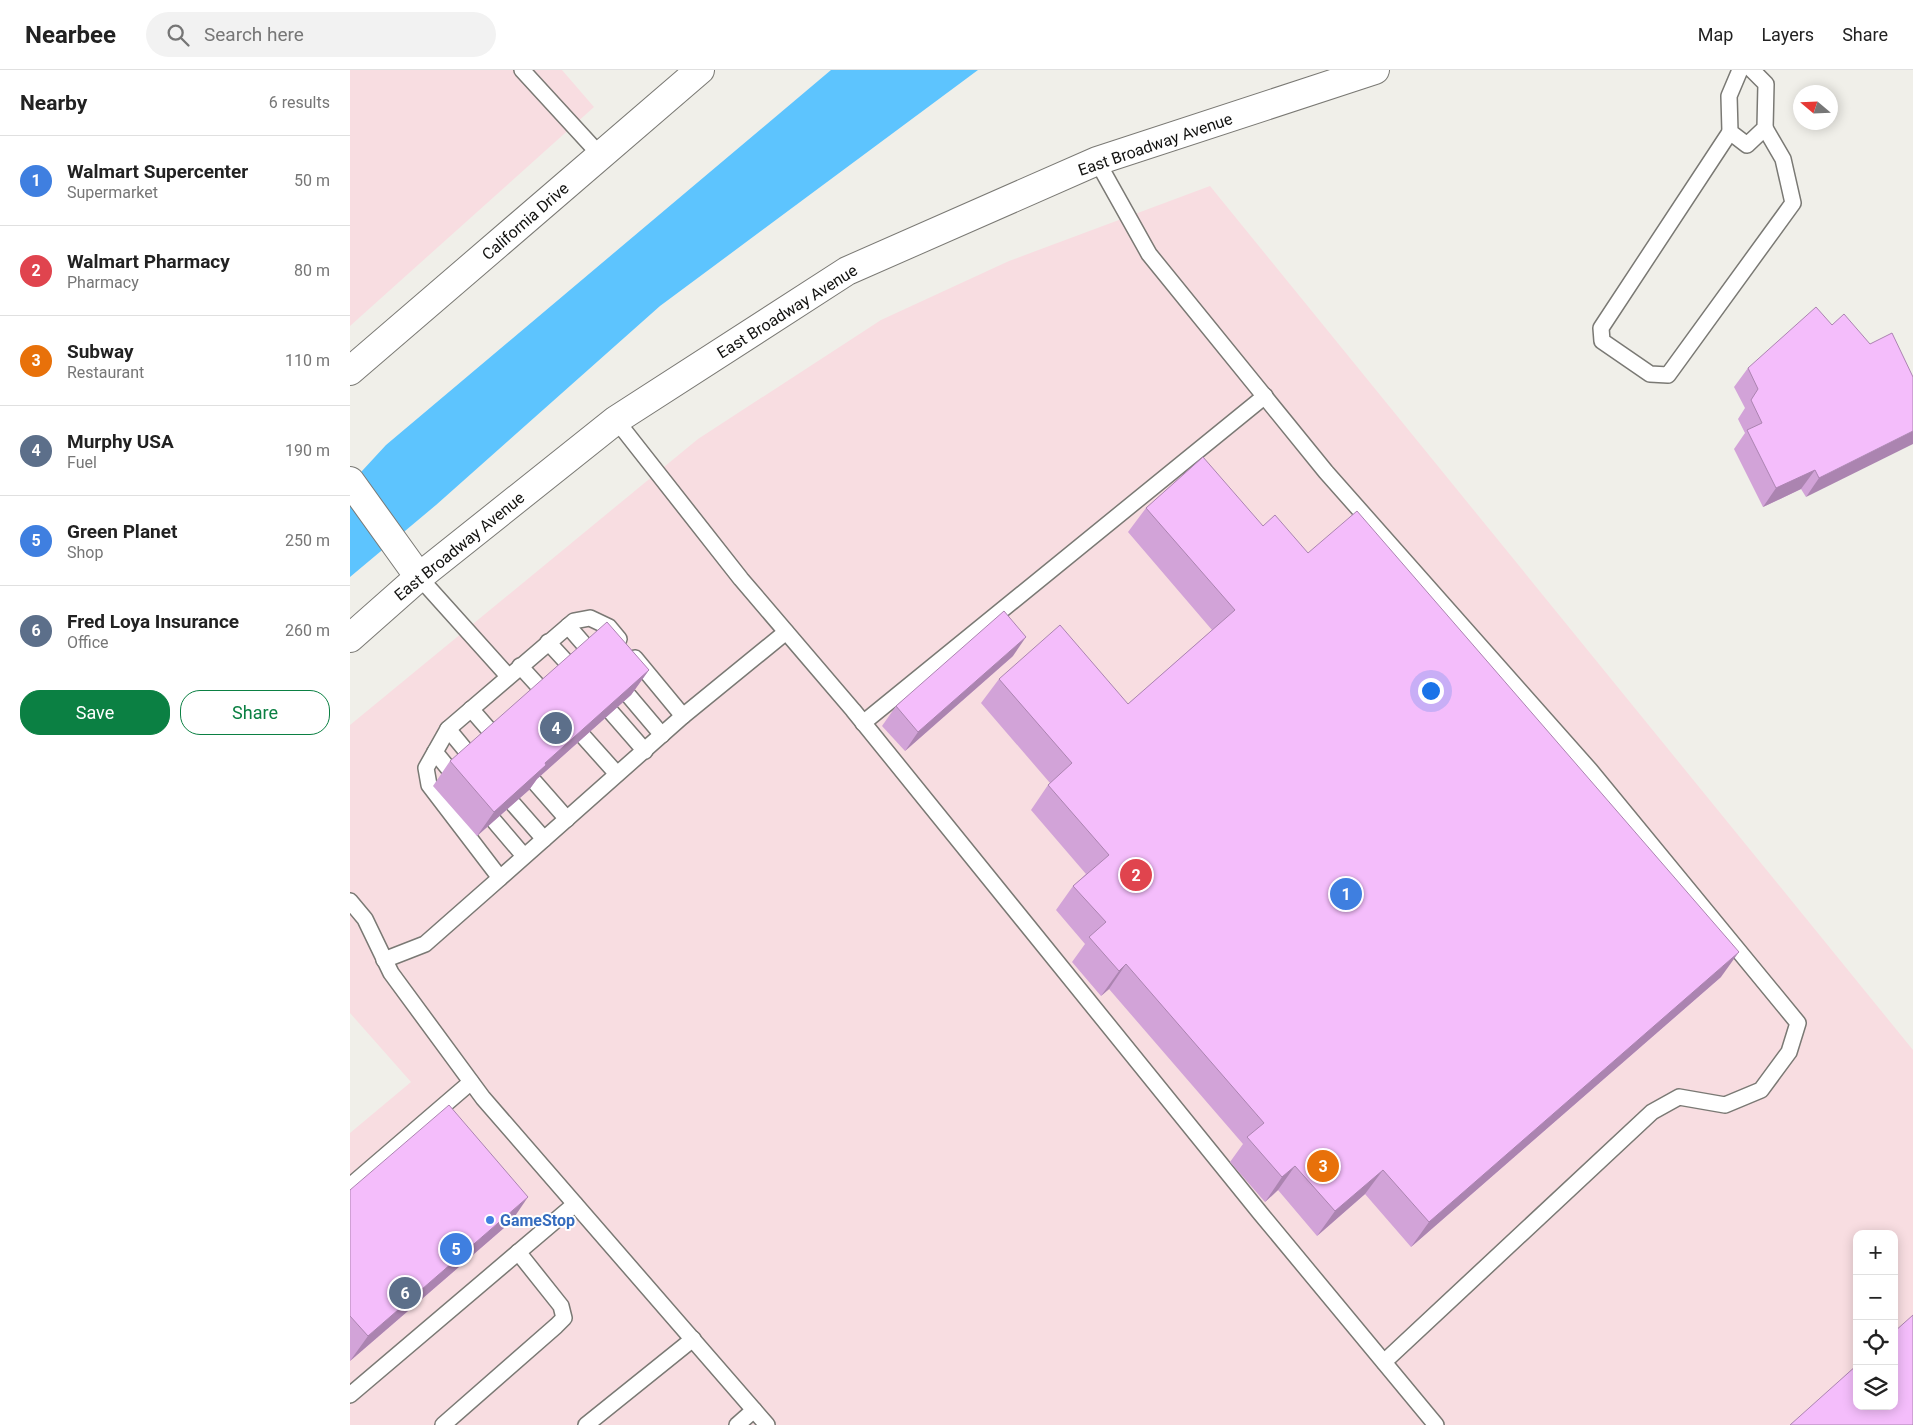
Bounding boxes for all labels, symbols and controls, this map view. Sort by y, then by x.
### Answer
search box [146,12,496,57]
text: Nearbee [25,21,116,49]
icon: search [164,21,192,49]
text: Search here [204,23,304,46]
text: Map [1698,24,1733,45]
text: Layers [1761,24,1814,45]
text: Share [1842,24,1888,45]
north arrow [1793,85,1838,130]
text: Nearby [20,91,87,115]
text: 6 results [269,93,330,112]
street label: East Broadway Avenue [1076,109,1235,180]
text: Walmart Supercenter [67,160,248,183]
text: 1 [31,171,41,190]
text: 50 m [294,171,330,190]
street label: California Drive [478,179,572,264]
text: Supermarket [67,183,158,202]
text: Walmart Pharmacy [67,250,230,273]
street label: East Broadway Avenue [714,260,861,362]
text: 2 [31,261,41,280]
text: 80 m [294,261,330,280]
text: Pharmacy [67,273,139,292]
text: Subway [67,340,134,363]
text: 3 [31,351,41,370]
text: 110 m [285,351,330,370]
text: Restaurant [67,363,144,382]
text: Murphy USA [67,430,174,453]
text: 4 [31,441,41,460]
text: 190 m [285,441,330,460]
text: Fuel [67,453,97,472]
street label: East Broadway Avenue [390,488,528,605]
text: Green Planet [67,520,177,543]
text: 5 [31,531,41,550]
text: 250 m [285,531,330,550]
text: Shop [67,543,103,562]
text: Fred Loya Insurance [67,610,239,633]
text: 6 [31,621,41,640]
text: 260 m [285,621,330,640]
text: Office [67,633,109,652]
your location [1418,678,1444,704]
button: Save [20,690,170,735]
button: Share [180,690,330,735]
pin: 4 [540,709,572,747]
pin: 2 [1120,856,1152,894]
pin: 1 [1330,875,1362,913]
pin: 3 [1307,1147,1339,1185]
place label: GameStop [500,1211,575,1230]
marker: GameStop [484,1214,496,1226]
pin: 5 [440,1230,472,1268]
map controls [1853,1230,1898,1410]
button: + [1853,1230,1898,1275]
pin: 6 [389,1274,421,1312]
button: − [1853,1275,1898,1320]
button: locate [1853,1320,1898,1365]
button: layers [1853,1365,1898,1410]

